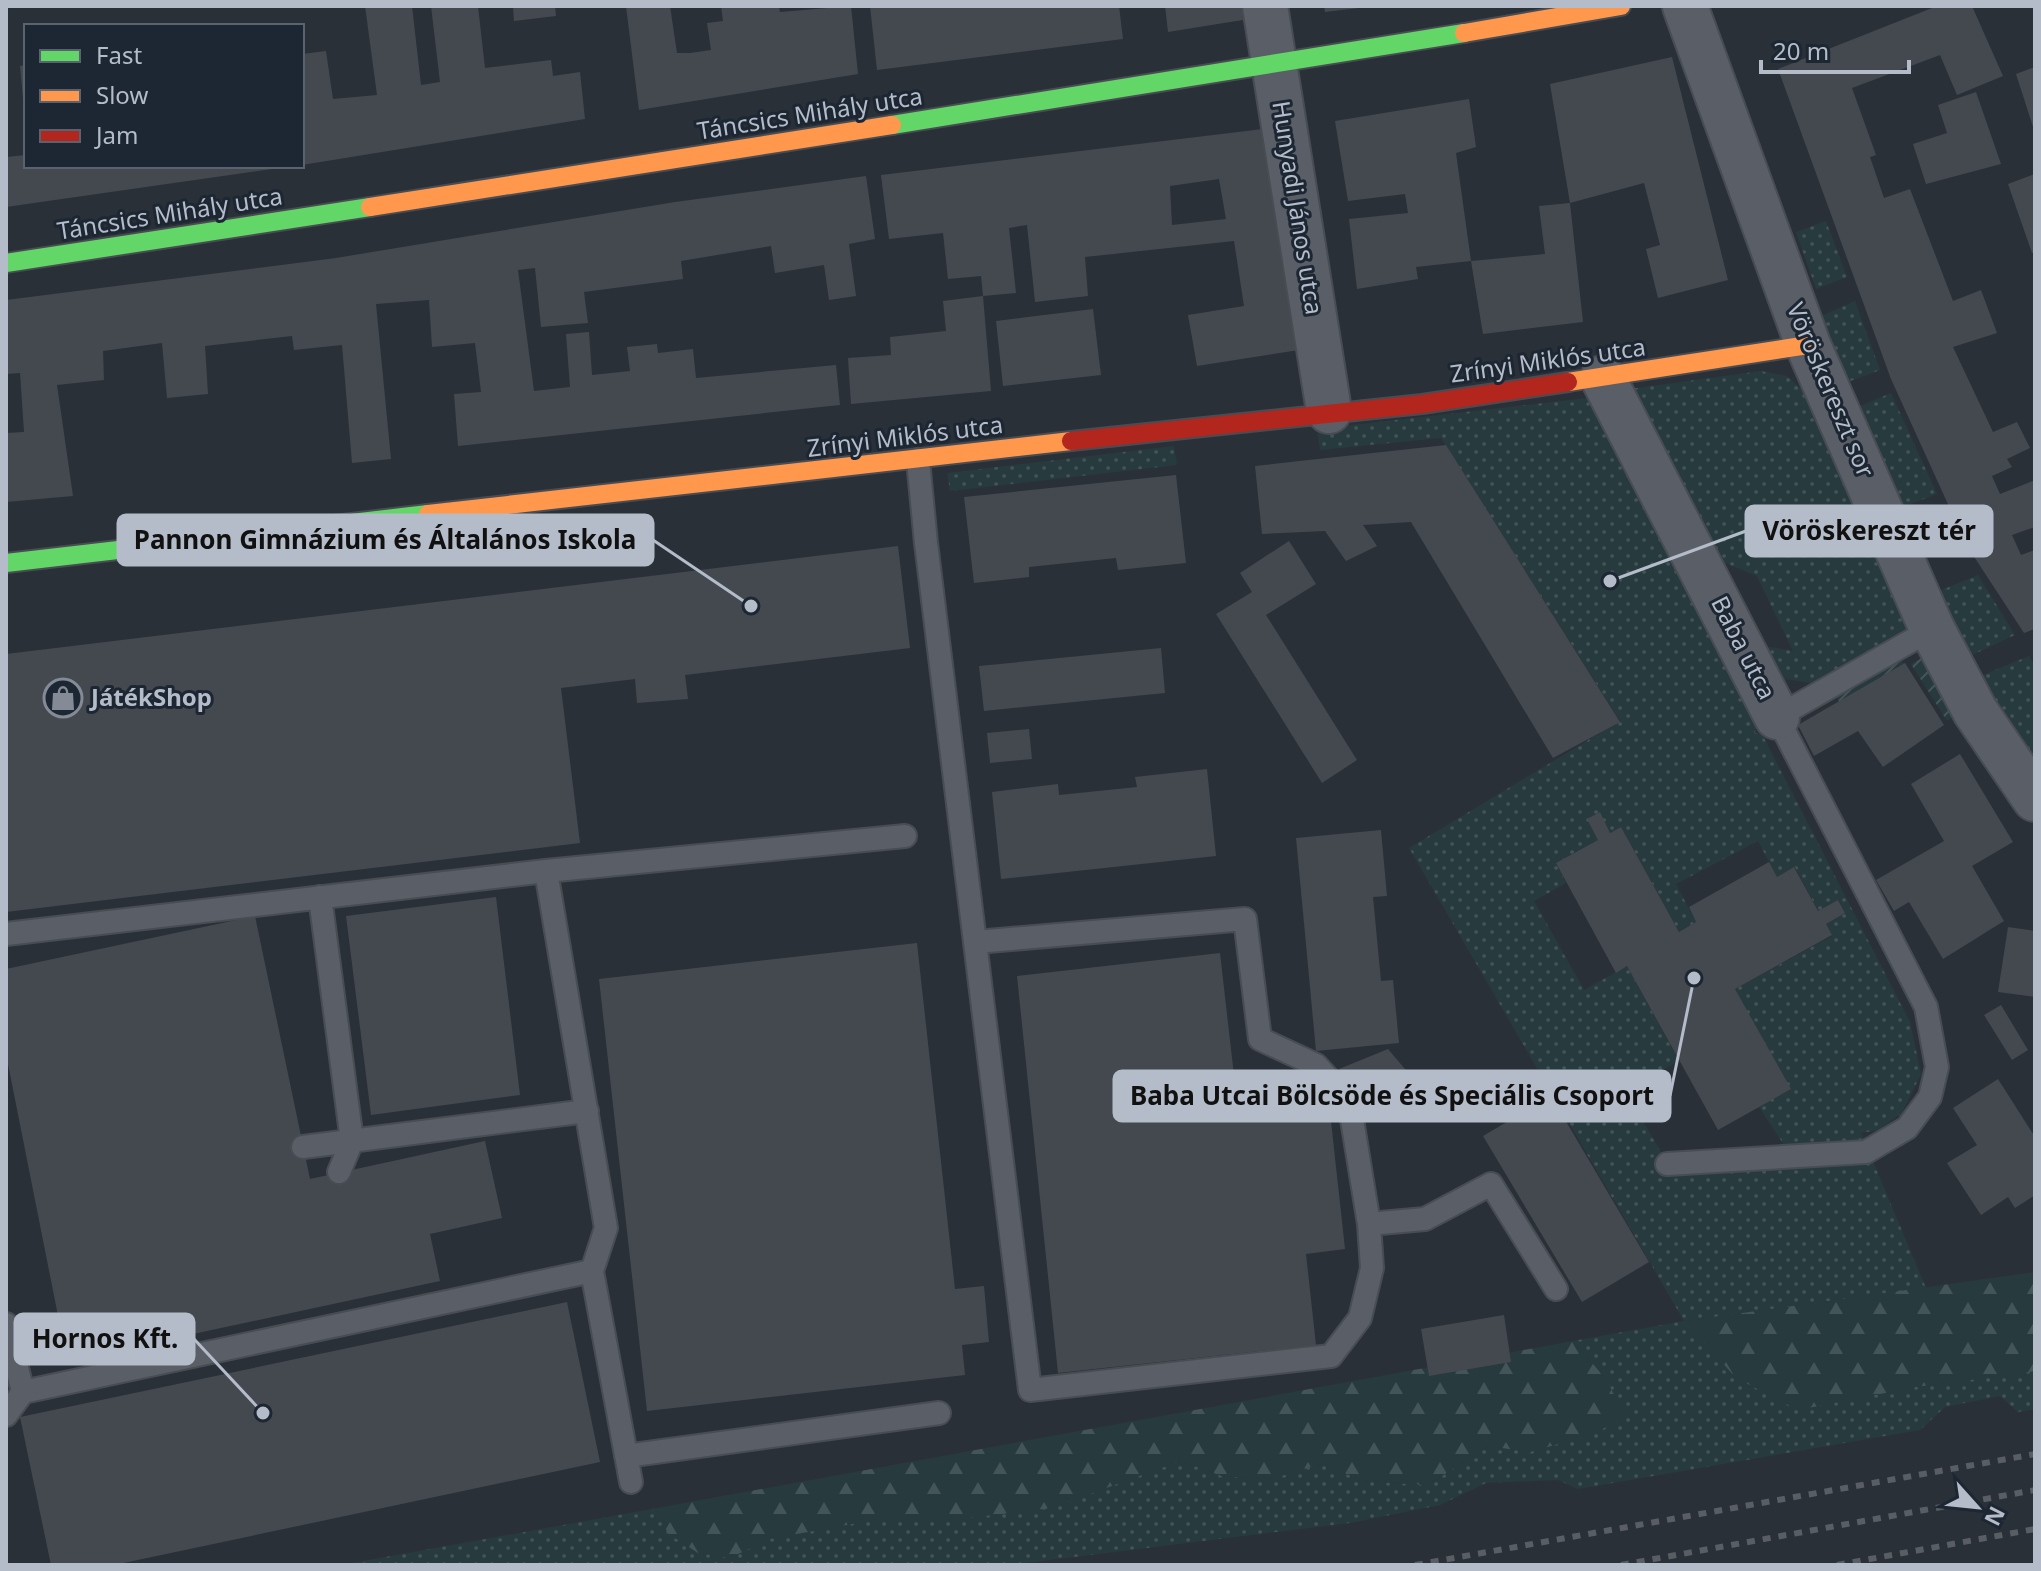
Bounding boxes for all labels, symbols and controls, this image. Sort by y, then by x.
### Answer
legend [24,24,304,168]
scale bar [1761,24,1909,74]
text: 20 m [1773,34,1829,67]
text: Fast [96,38,142,71]
text: Slow [96,78,148,111]
street label: Táncsics Mihály utca [695,78,925,147]
street label: Hunyadi János utca [1265,99,1332,317]
text: Jam [94,118,138,151]
street label: Táncsics Mihály utca [55,178,285,247]
street label: Vöröskereszt sor [1780,297,1883,482]
street label: Zrínyi Miklós utca [1448,329,1648,390]
street label: Zrínyi Miklós utca [805,407,1005,464]
callout: Vöröskereszt tér [1746,506,1992,556]
text: Vöröskereszt tér [1762,512,1976,548]
callout: Pannon Gimnázium és Általános Iskola [118,515,653,565]
text: Pannon Gimnázium és Általános Iskola [134,521,636,557]
street label: Baba utca [1704,590,1784,705]
shop icon: JátékShop [42,677,84,719]
place label: JátékShop [89,680,212,713]
callout: Baba Utcai Bölcsöde és Speciális Csoport [1114,1071,1670,1121]
text: Baba Utcai Bölcsöde és Speciális Csoport [1130,1077,1654,1113]
callout: Hornos Kft. [15,1314,194,1364]
text: Hornos Kft. [32,1320,178,1356]
north arrow [1937,1467,2017,1547]
text: N [1978,1502,2013,1531]

